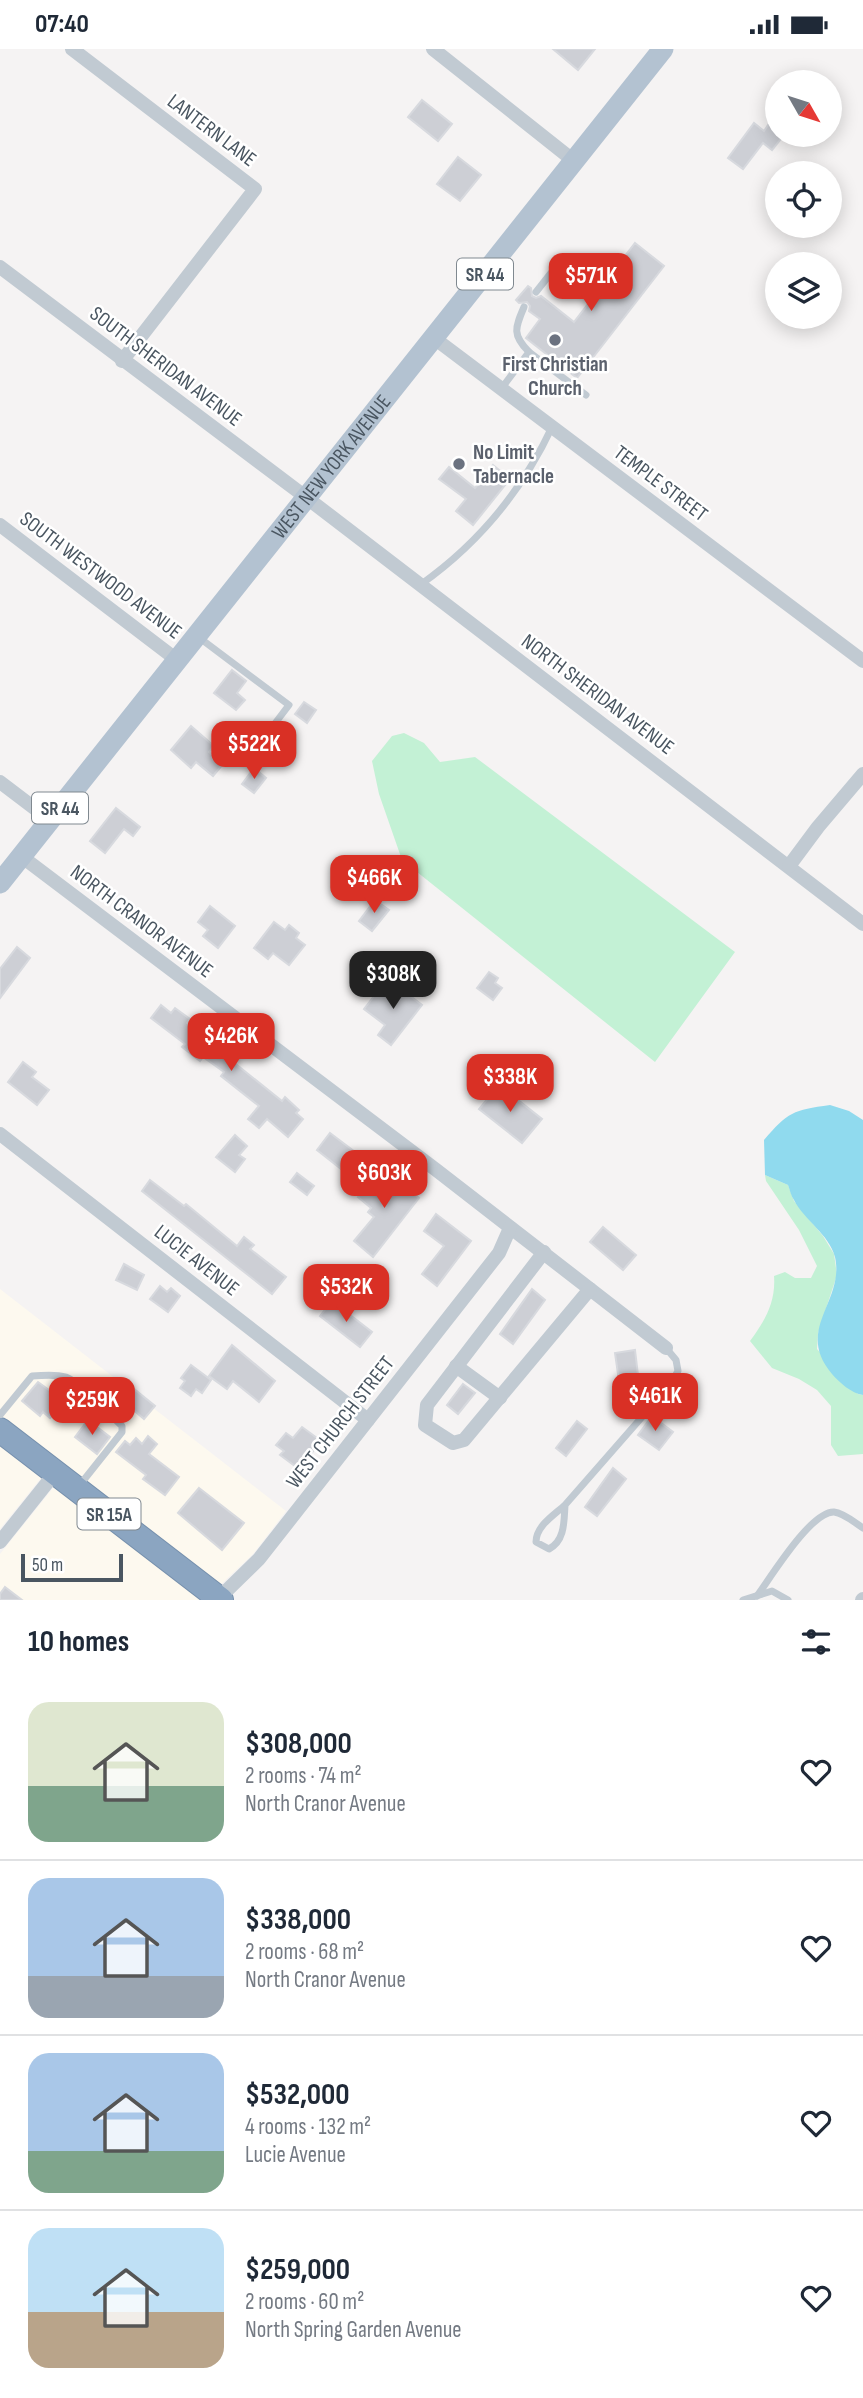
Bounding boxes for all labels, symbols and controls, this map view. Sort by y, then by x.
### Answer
text: 07:40 [35,9,89,40]
north arrow [765,70,842,147]
map controls [765,70,842,329]
street label: LANTERN LANE [162,89,261,172]
button: locate [765,161,842,238]
button: layers [765,252,842,329]
pin: $571K [542,253,640,313]
road number: SR 44 [457,259,513,290]
text: $571K [565,262,617,290]
street label: SOUTH SHERIDAN AVENUE [85,301,247,432]
marker: First Christian Church [547,332,563,348]
place label: First Christian Church [502,352,608,401]
street label: WEST NEW YORK AVENUE [267,390,396,544]
place label: No Limit Tabernacle [473,440,554,489]
street label: TEMPLE STREET [609,440,713,527]
marker: No Limit Tabernacle [451,456,467,472]
street label: SOUTH WESTWOOD AVENUE [15,506,187,644]
street label: NORTH SHERIDAN AVENUE [516,629,679,760]
pin: $522K [205,721,303,781]
text: $522K [227,730,281,758]
road number: SR 44 [32,793,88,823]
pin: $466K [325,855,423,915]
street label: NORTH CRANOR AVENUE [65,860,218,983]
text: $466K [346,864,402,892]
pin: $308K [344,951,442,1011]
text: $308K [365,960,421,988]
pin: $426K [182,1013,280,1073]
text: $426K [204,1022,258,1050]
pin: $338K [461,1055,559,1114]
text: $338K [483,1063,537,1091]
pin: $603K [335,1151,433,1210]
text: $603K [356,1159,412,1187]
street label: LUCIE AVENUE [149,1220,244,1301]
pin: $532K [297,1265,395,1324]
text: $532K [319,1273,373,1301]
street label: WEST CHURCH STREET [281,1351,400,1493]
pin: $461K [606,1373,704,1433]
pin: $259K [43,1377,141,1437]
text: $461K [628,1382,682,1410]
text: $259K [65,1386,119,1414]
road number: SR 15A [78,1499,140,1529]
scale bar [21,1551,122,1583]
text: 50 m [32,1554,63,1577]
icon: filters [797,1623,835,1661]
text: 10 homes [28,1624,129,1660]
text: $308,000 [245,1726,352,1762]
icon: home [84,1730,168,1814]
icon: heart [797,1753,835,1791]
text: 2 rooms · 74 m² [245,1762,362,1790]
text: North Cranor Avenue [245,1790,406,1818]
text: $338,000 [245,1902,351,1938]
icon: home [84,1906,168,1990]
icon: heart [797,1929,835,1967]
text: 2 rooms · 68 m² [245,1938,364,1966]
text: North Cranor Avenue [245,1966,406,1994]
text: $532,000 [245,2077,350,2113]
icon: home [84,2081,168,2165]
icon: heart [797,2104,835,2142]
text: 4 rooms · 132 m² [245,2113,371,2141]
text: Lucie Avenue [245,2141,346,2169]
text: $259,000 [245,2252,350,2288]
icon: home [84,2256,168,2340]
icon: heart [797,2279,835,2317]
text: 2 rooms · 60 m² [245,2288,364,2316]
text: North Spring Garden Avenue [245,2316,462,2344]

